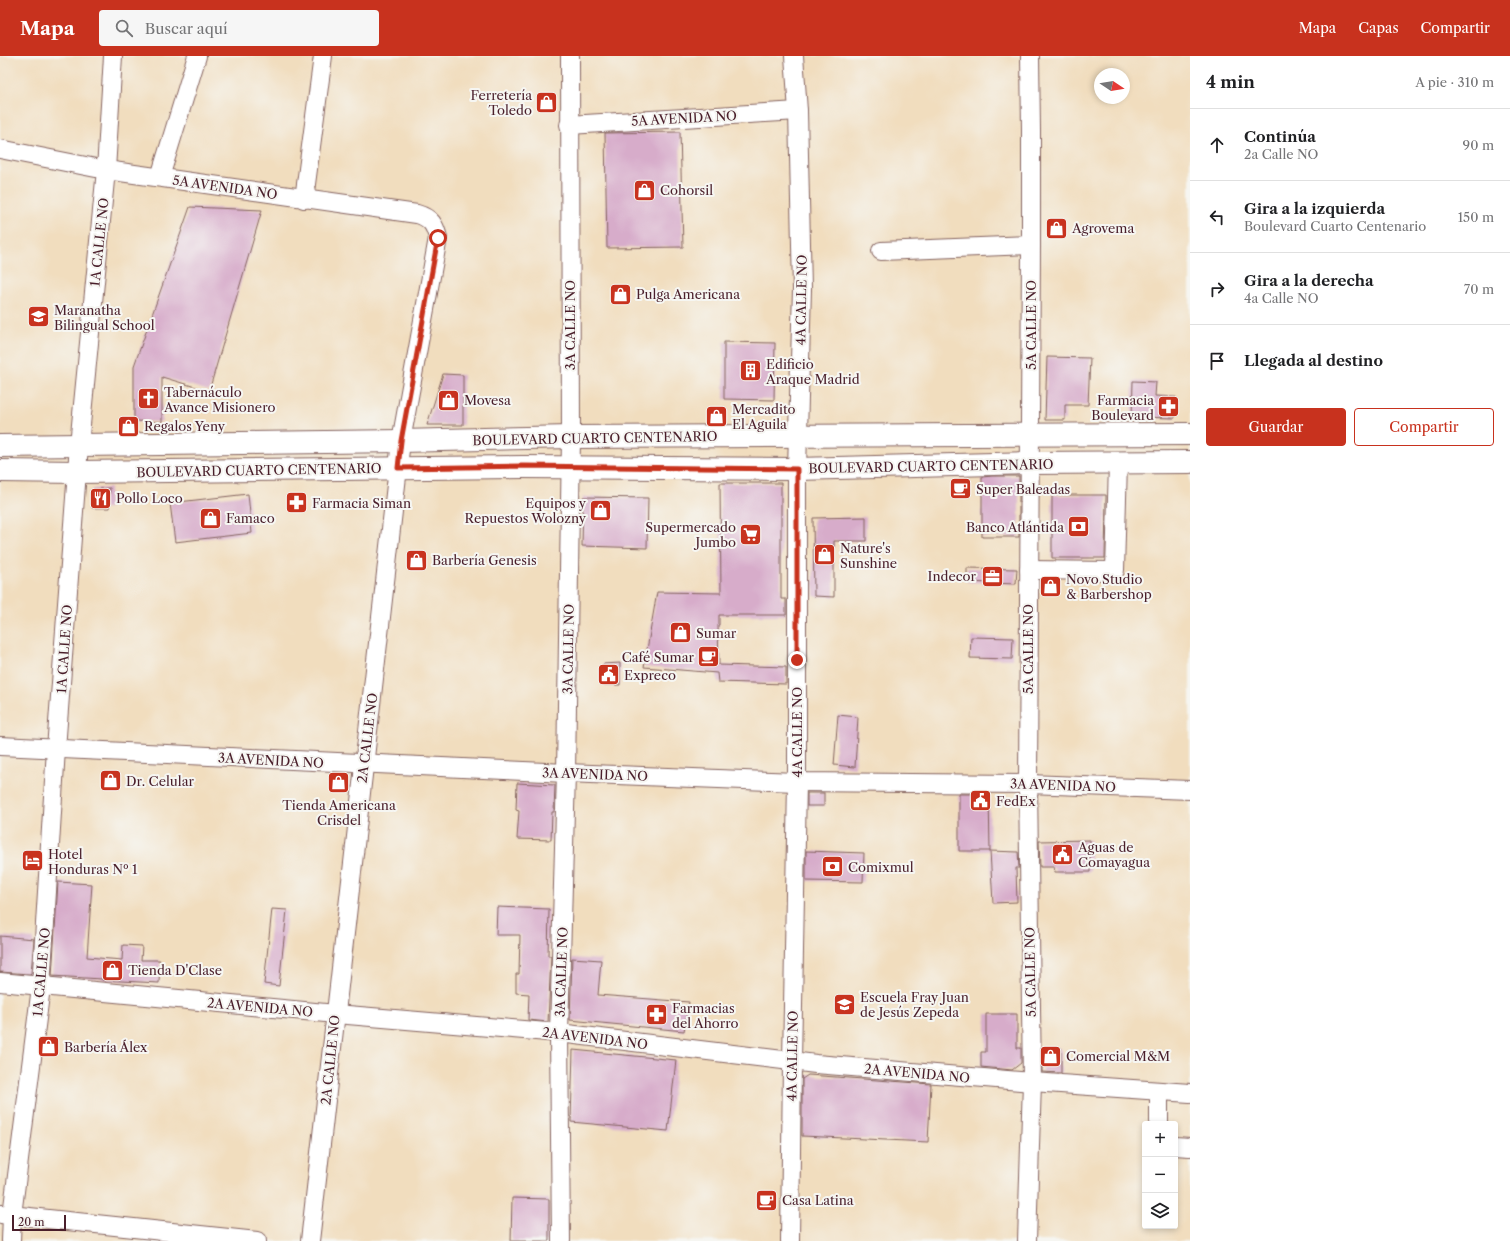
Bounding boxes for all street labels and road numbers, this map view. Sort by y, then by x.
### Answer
street label: 5A AVENIDA NO [631,107,737,129]
street label: 5A AVENIDA NO [171,172,279,202]
street label: 1A CALLE NO [86,197,112,287]
street label: 4A CALLE NO [792,254,810,346]
street label: 3A CALLE NO [562,280,578,370]
street label: 5A CALLE NO [1023,280,1039,370]
street label: BOULEVARD CUARTO CENTENARIO [472,428,718,448]
street label: BOULEVARD CUARTO CENTENARIO [808,456,1054,476]
street label: BOULEVARD CUARTO CENTENARIO [136,460,382,480]
street label: 1A CALLE NO [53,604,75,694]
street label: 3A CALLE NO [559,604,577,694]
street label: 5A CALLE NO [1020,604,1036,694]
street label: 4A CALLE NO [789,686,805,777]
street label: 2A CALLE NO [354,692,380,784]
street label: 3A AVENIDA NO [218,749,325,771]
street label: 3A AVENIDA NO [542,764,648,784]
street label: 3A AVENIDA NO [1010,775,1116,795]
street label: 3A CALLE NO [551,926,571,1017]
street label: 1A CALLE NO [29,927,53,1017]
street label: 5A CALLE NO [1021,927,1039,1017]
street label: 2A AVENIDA NO [206,994,314,1020]
street label: 4A CALLE NO [783,1010,801,1102]
street label: 2A CALLE NO [317,1014,343,1106]
street label: 2A AVENIDA NO [541,1024,649,1052]
street label: 2A AVENIDA NO [863,1060,971,1086]

